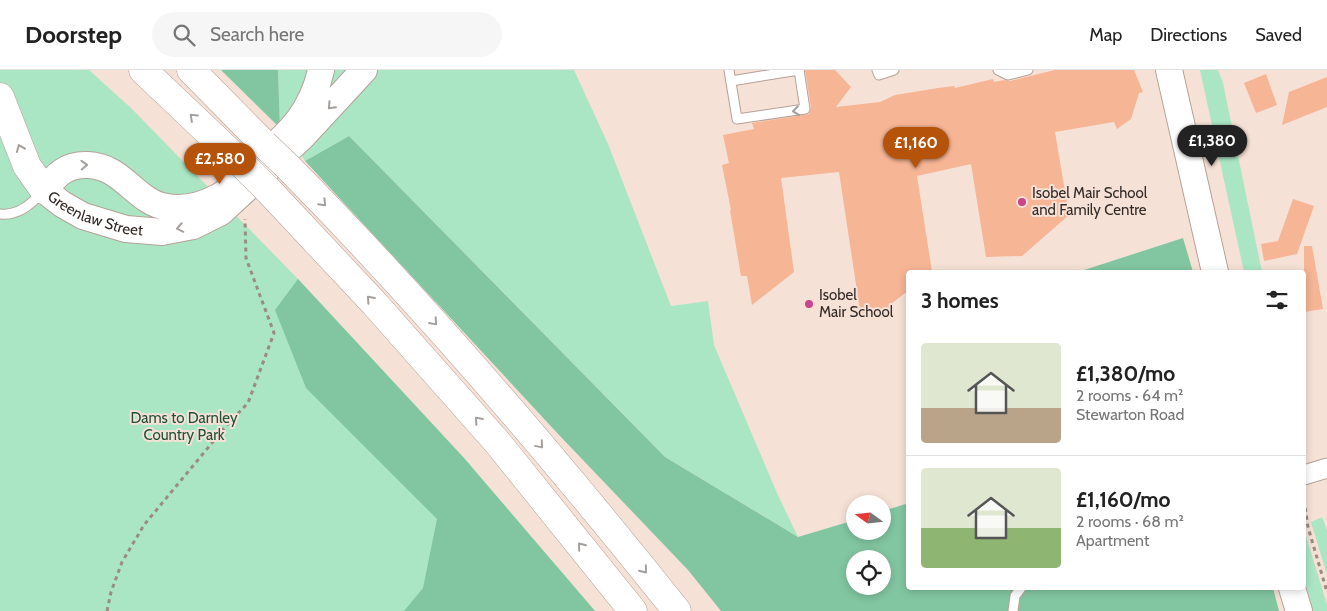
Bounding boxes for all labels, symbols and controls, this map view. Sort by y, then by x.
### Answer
search box [152,12,502,57]
text: Doorstep [25,20,122,49]
icon: search [170,21,198,49]
text: Search here [210,23,304,46]
text: Map [1089,24,1122,46]
text: Directions [1150,24,1227,46]
text: Saved [1255,24,1302,46]
one-way arrow [328,100,337,109]
one-way arrow [792,105,801,115]
one-way arrow [190,114,199,123]
pin: £1,380 [1171,124,1253,167]
pin: £1,160 [875,126,957,169]
text: £1,380 [1188,131,1236,150]
text: £1,160 [894,133,938,152]
pin: £2,580 [179,142,261,185]
one-way arrow [16,144,26,152]
text: £2,580 [195,149,245,168]
one-way arrow [80,160,88,171]
place label: Isobel Mair School and Family Centre [1032,184,1148,219]
street label: Greenlaw Street [44,187,144,239]
marker: Isobel Mair School and Family Centre [1016,196,1028,208]
one-way arrow [318,197,327,206]
one-way arrow [176,223,184,233]
place label: Isobel Mair School [819,286,894,321]
icon: filters [1263,286,1291,314]
text: 3 homes [921,288,999,313]
one-way arrow [367,295,376,304]
marker: Isobel Mair School [803,298,815,310]
one-way arrow [428,316,437,325]
text: £1,380/mo [1076,361,1175,386]
icon: home [961,363,1021,423]
text: 2 rooms · 64 m² [1076,386,1183,405]
text: Stewarton Road [1076,405,1184,424]
park label: Dams to Darnley Country Park [130,409,238,444]
one-way arrow [474,417,483,426]
one-way arrow [534,439,543,448]
text: £1,160/mo [1076,487,1170,512]
icon: home [961,488,1021,548]
north arrow [846,495,891,540]
map controls [846,495,891,595]
text: 2 rooms · 68 m² [1076,512,1184,531]
text: Apartment [1076,531,1149,550]
one-way arrow [578,542,587,551]
button: locate [846,550,891,595]
one-way arrow [639,564,647,573]

